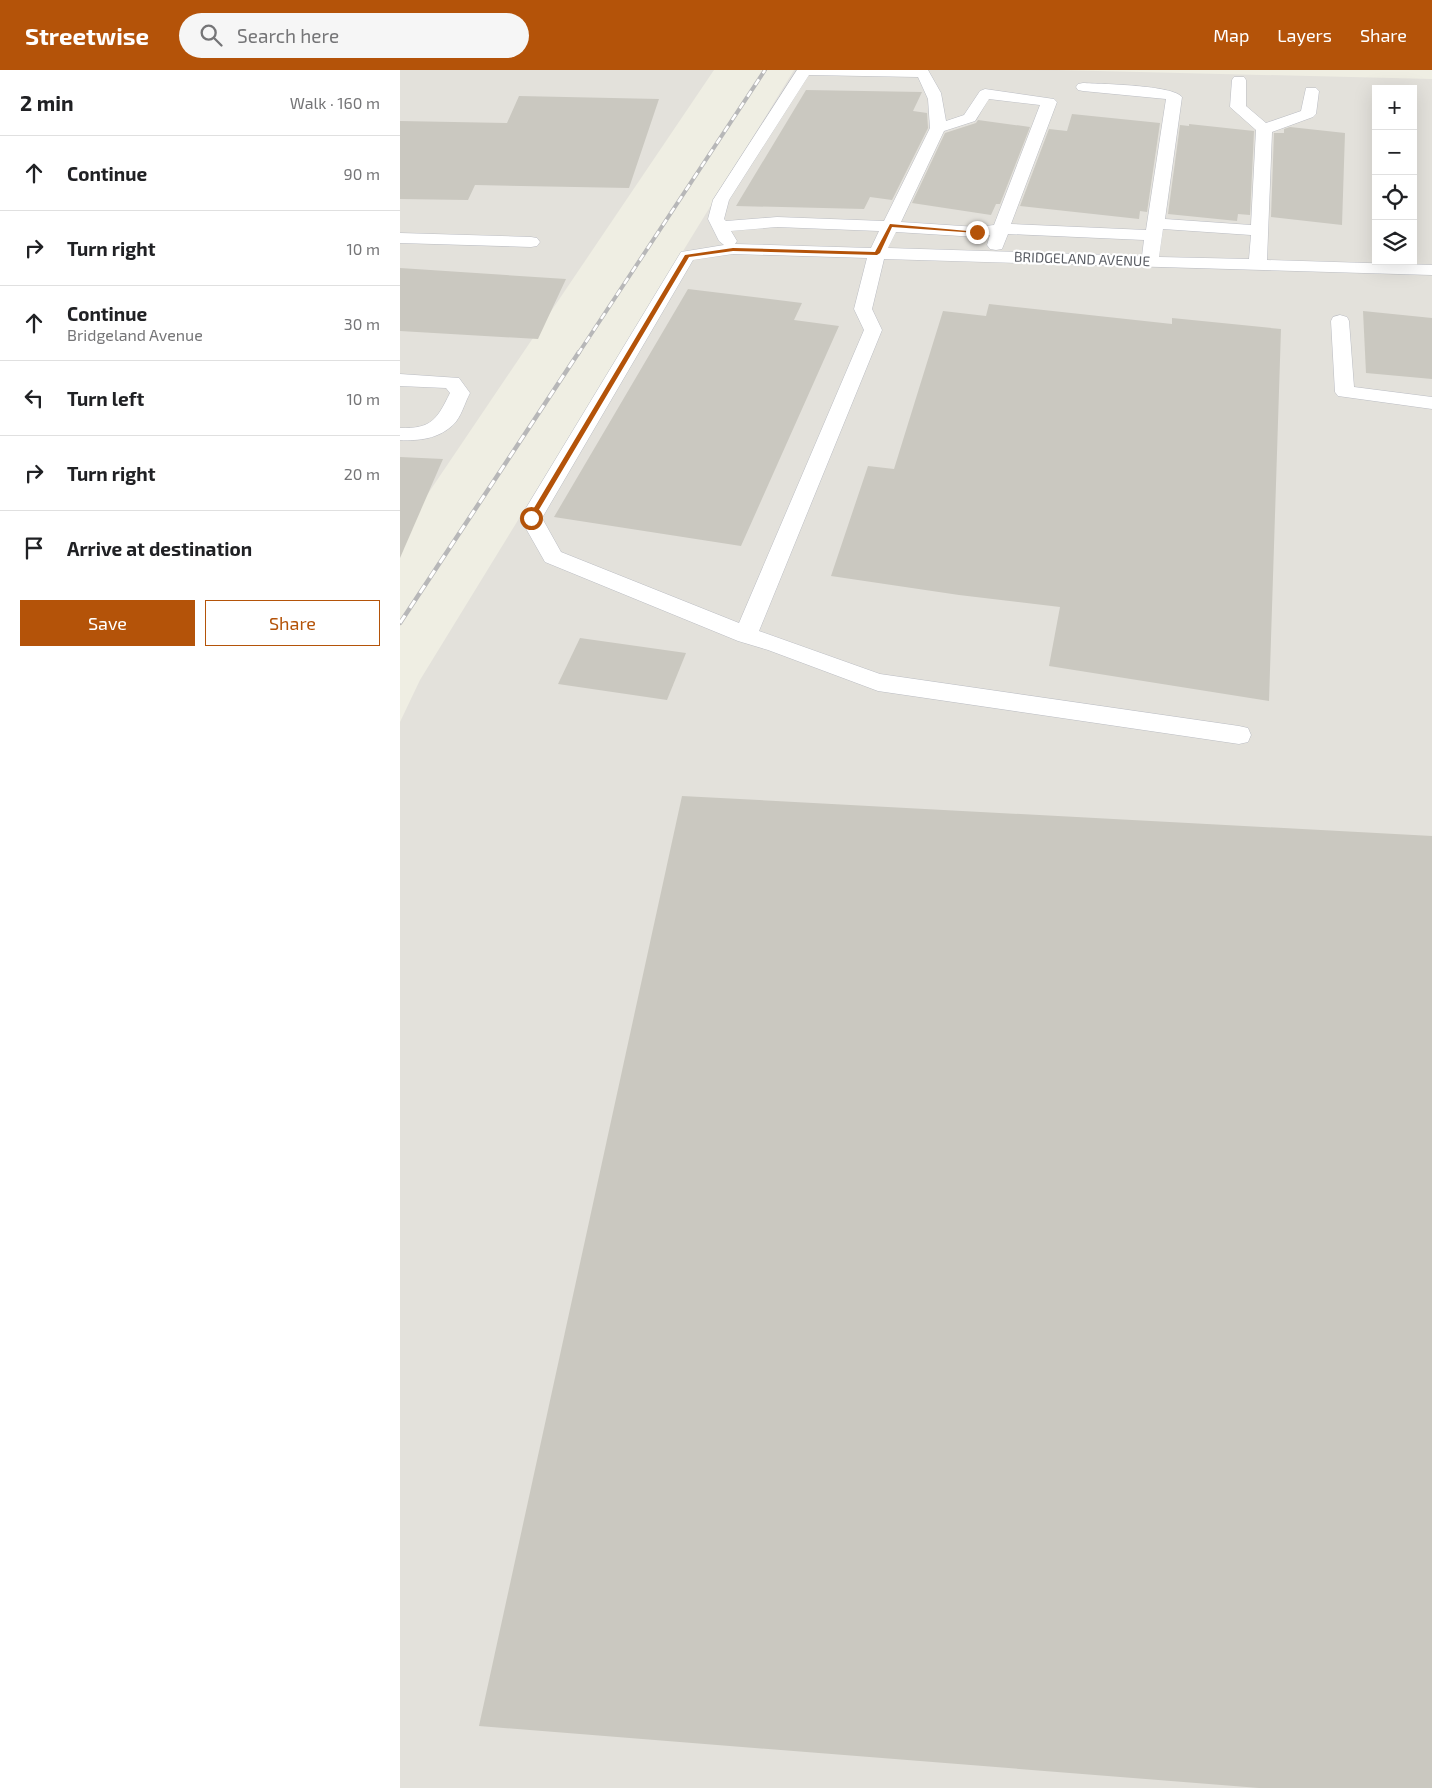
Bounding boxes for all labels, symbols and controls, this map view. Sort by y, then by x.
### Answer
search box [179,13,529,58]
text: Streetwise [25,21,149,50]
icon: search [197,21,225,49]
text: Search here [237,24,339,47]
text: Map [1213,24,1249,46]
text: Layers [1277,24,1332,46]
text: Share [1360,24,1407,46]
map controls [1372,85,1417,265]
button: + [1372,85,1417,130]
text: 2 min [20,90,74,115]
text: Walk · 160 m [290,93,380,112]
button: − [1372,130,1417,175]
icon: ahead [20,159,48,187]
text: Continue [67,162,147,185]
text: 90 m [344,164,380,183]
button: locate [1372,175,1417,220]
button: layers [1372,220,1417,265]
route end [966,221,989,244]
icon: right [20,234,48,262]
text: Turn right [67,237,155,260]
text: 10 m [346,239,380,258]
street label: BRIDGELAND AVENUE [1014,248,1151,269]
text: Continue [67,302,147,325]
icon: ahead [20,309,48,337]
text: 30 m [344,314,380,333]
text: Bridgeland Avenue [67,325,203,344]
icon: left [20,384,48,412]
text: Turn left [67,387,144,410]
text: 10 m [346,389,380,408]
icon: right [20,459,48,487]
text: Turn right [67,462,155,485]
text: 20 m [344,464,380,483]
route start [520,507,543,530]
icon: arrive [20,534,48,562]
text: Arrive at destination [67,537,252,560]
button: Save [20,600,195,646]
button: Share [205,600,380,646]

